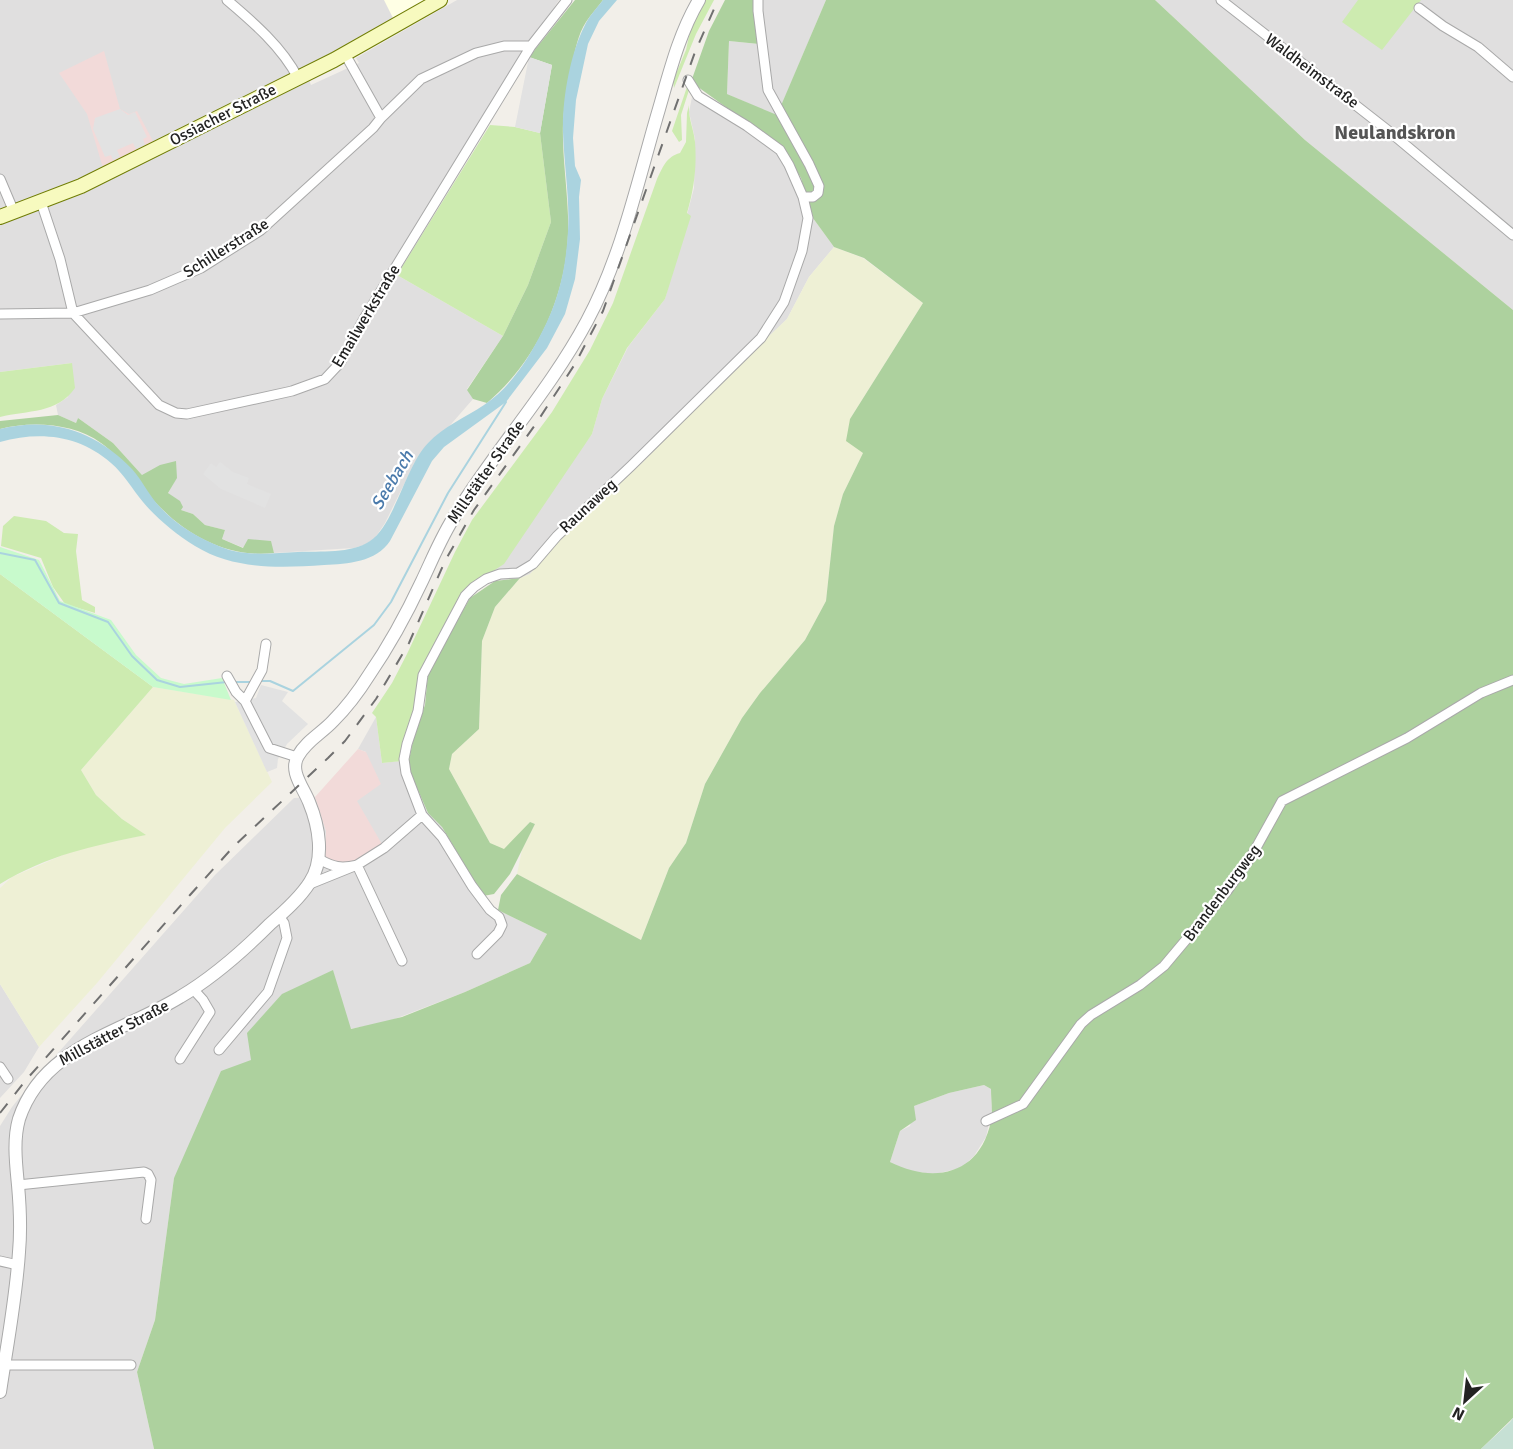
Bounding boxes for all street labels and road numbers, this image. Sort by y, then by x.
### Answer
street label: Waldheimstraße [1261,29,1363,113]
street label: Ossiacher Straße [166,80,280,150]
street label: Schillerstraße [180,214,272,282]
street label: Emailwerkstraße [327,261,405,371]
street label: Millstätter Straße [443,416,529,528]
street label: Raunaweg [555,475,621,537]
street label: Brandenburgweg [1179,840,1265,946]
street label: Millstätter Straße [55,996,173,1070]

